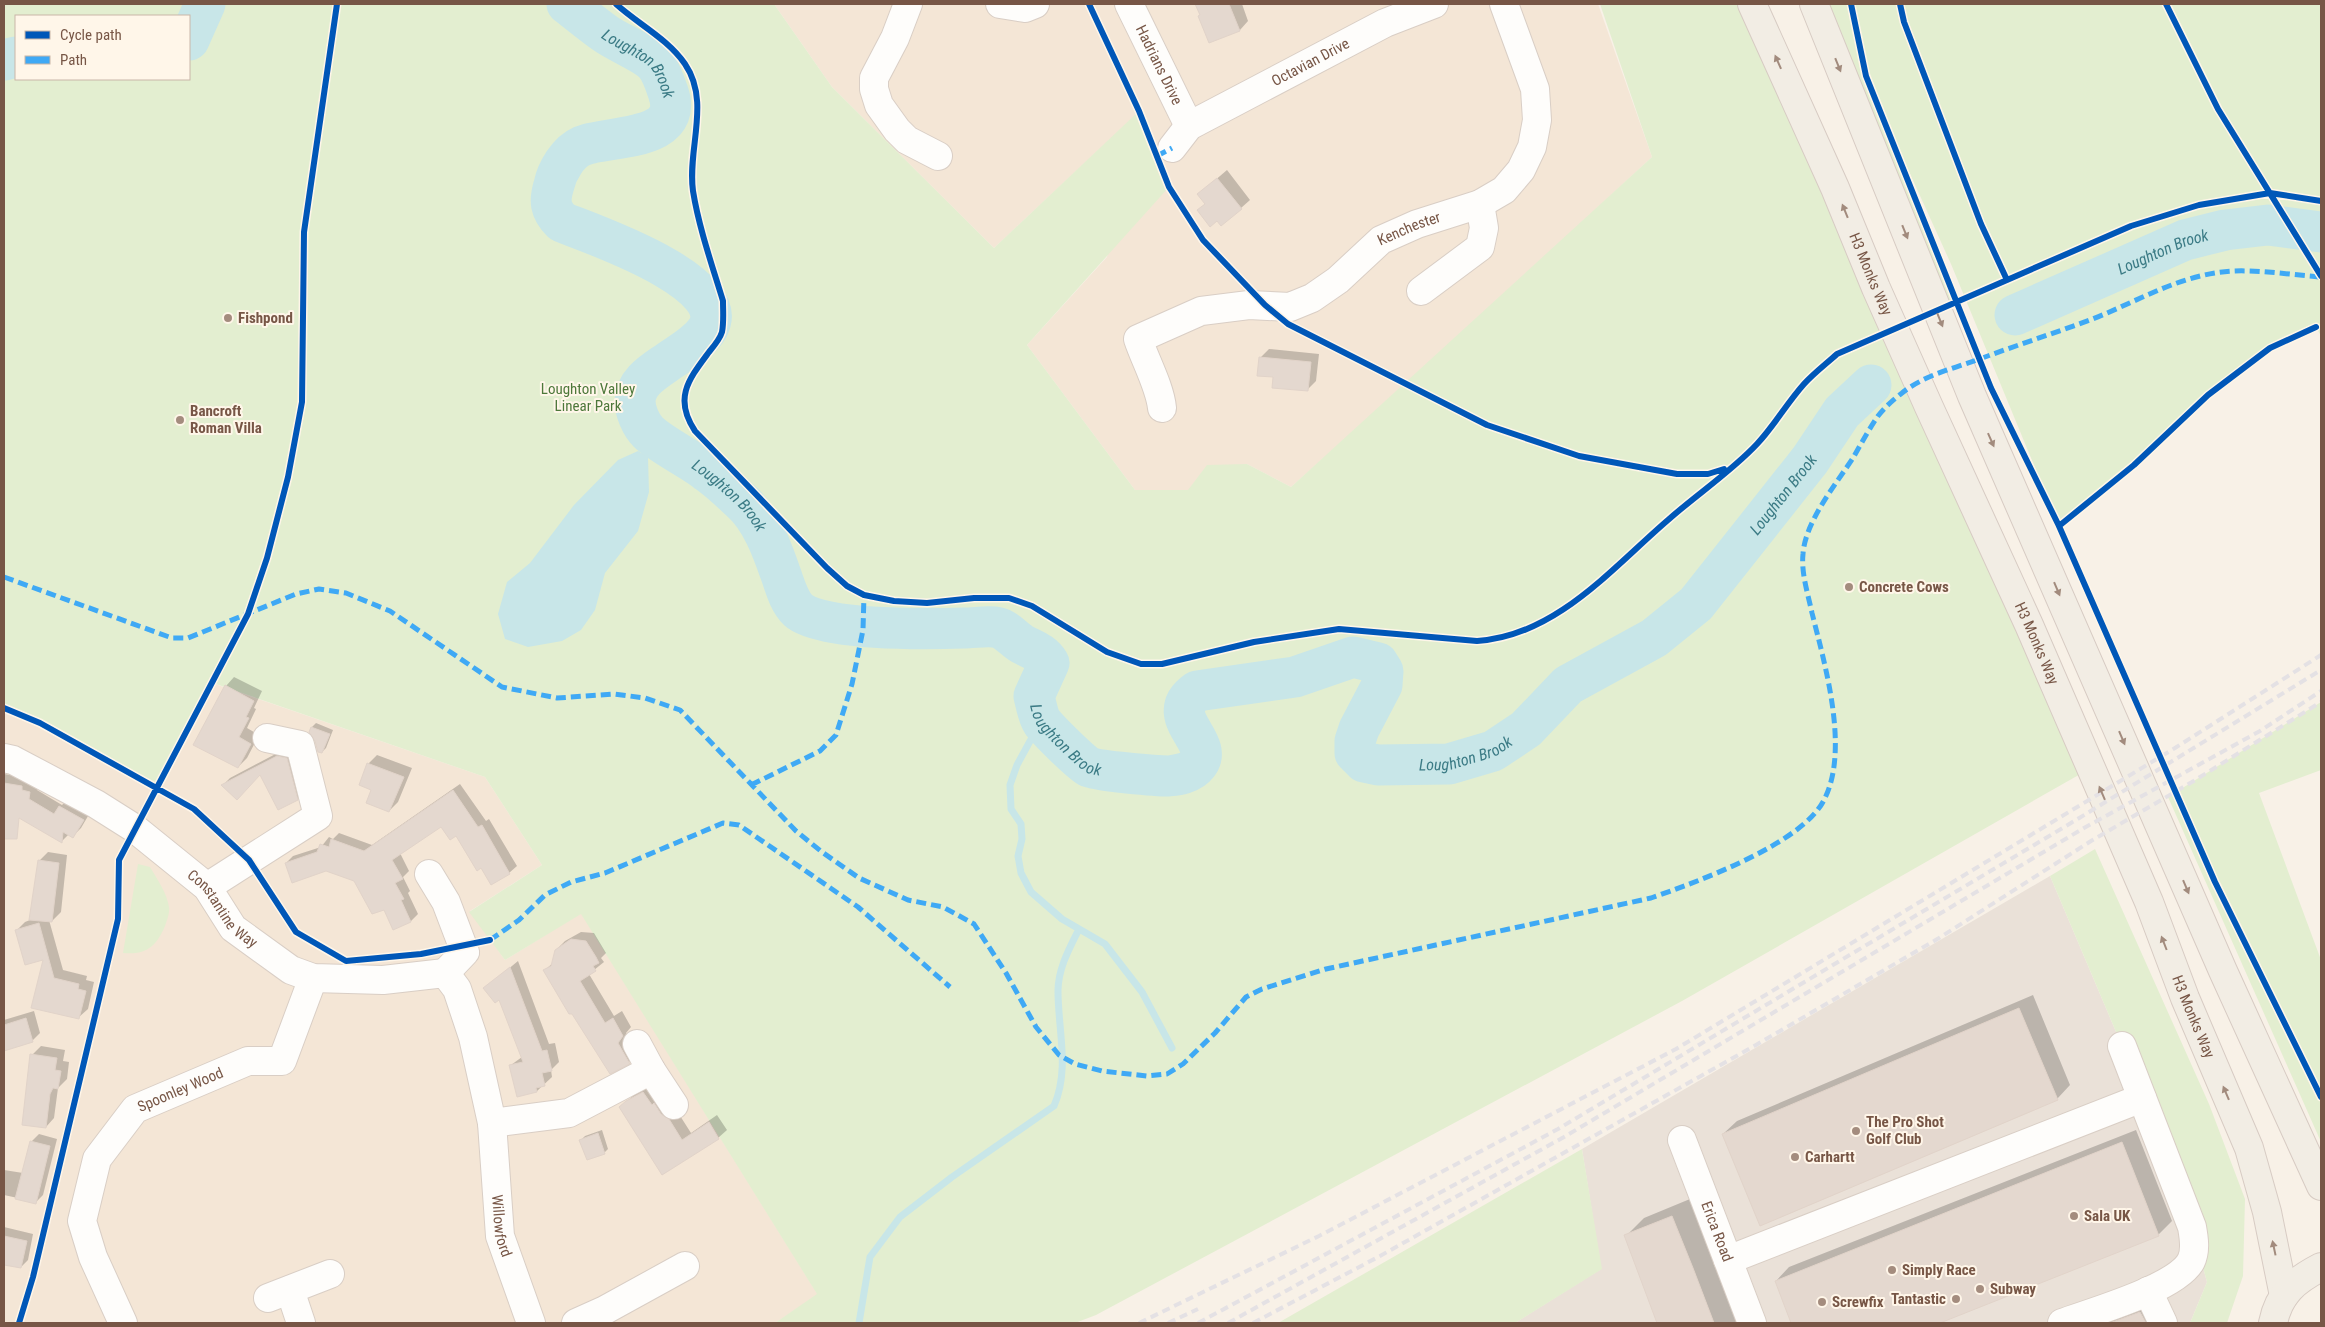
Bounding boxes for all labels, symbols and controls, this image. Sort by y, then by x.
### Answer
legend [15,15,190,80]
street label: Hadrians Drive [1132,22,1186,108]
water label: Loughton Brook [598,25,679,101]
text: Cycle path [60,26,122,44]
street label: Octavian Drive [1269,34,1352,90]
text: Path [60,51,87,69]
one-way arrow [1774,55,1782,69]
one-way arrow [1834,58,1842,73]
one-way arrow [1840,204,1848,218]
street label: Kenchester [1375,208,1443,249]
one-way arrow [1902,225,1909,240]
water label: Loughton Brook [2114,225,2211,279]
street label: H3 Monks Way [1845,230,1896,318]
place label: Fishpond [238,309,293,327]
marker: Fishpond [222,312,234,324]
one-way arrow [1937,313,1945,328]
park label: Loughton Valley Linear Park [541,380,635,415]
place label: Bancroft Roman Villa [190,402,262,437]
marker: Bancroft Roman Villa [174,414,186,426]
one-way arrow [1988,433,1996,447]
water label: Loughton Brook [1746,450,1821,539]
water label: Loughton Brook [689,455,771,536]
place label: Concrete Cows [1859,578,1949,596]
marker: Concrete Cows [1843,581,1855,593]
one-way arrow [2054,582,2062,596]
street label: H3 Monks Way [2011,599,2063,687]
water label: Loughton Brook [1026,702,1104,780]
water label: Loughton Brook [1419,731,1517,774]
one-way arrow [2118,731,2126,745]
one-way arrow [2098,785,2106,800]
street label: Constantine Way [184,866,261,952]
one-way arrow [2183,880,2191,894]
one-way arrow [2160,935,2168,950]
street label: H3 Monks Way [2168,973,2219,1061]
street label: Spoonley Wood [135,1064,226,1116]
one-way arrow [2221,1086,2229,1101]
place label: The Pro Shot Golf Club [1866,1113,1944,1148]
marker: The Pro Shot Golf Club [1850,1125,1862,1137]
place label: Carhartt [1805,1148,1855,1166]
marker: Carhartt [1789,1151,1801,1163]
street label: Willowford [488,1194,516,1259]
street label: Erica Road [1697,1199,1737,1264]
place label: Sala UK [2084,1207,2131,1225]
marker: Sala UK [2068,1210,2080,1222]
one-way arrow [2270,1240,2278,1256]
place label: Simply Race [1902,1261,1976,1279]
marker: Simply Race [1886,1264,1898,1276]
place label: Subway [1990,1280,2036,1298]
marker: Subway [1974,1283,1986,1295]
place label: Tantastic [1891,1290,1946,1308]
place label: Screwfix [1832,1293,1884,1311]
marker: Tantastic [1950,1293,1962,1305]
marker: Screwfix [1816,1296,1828,1308]

